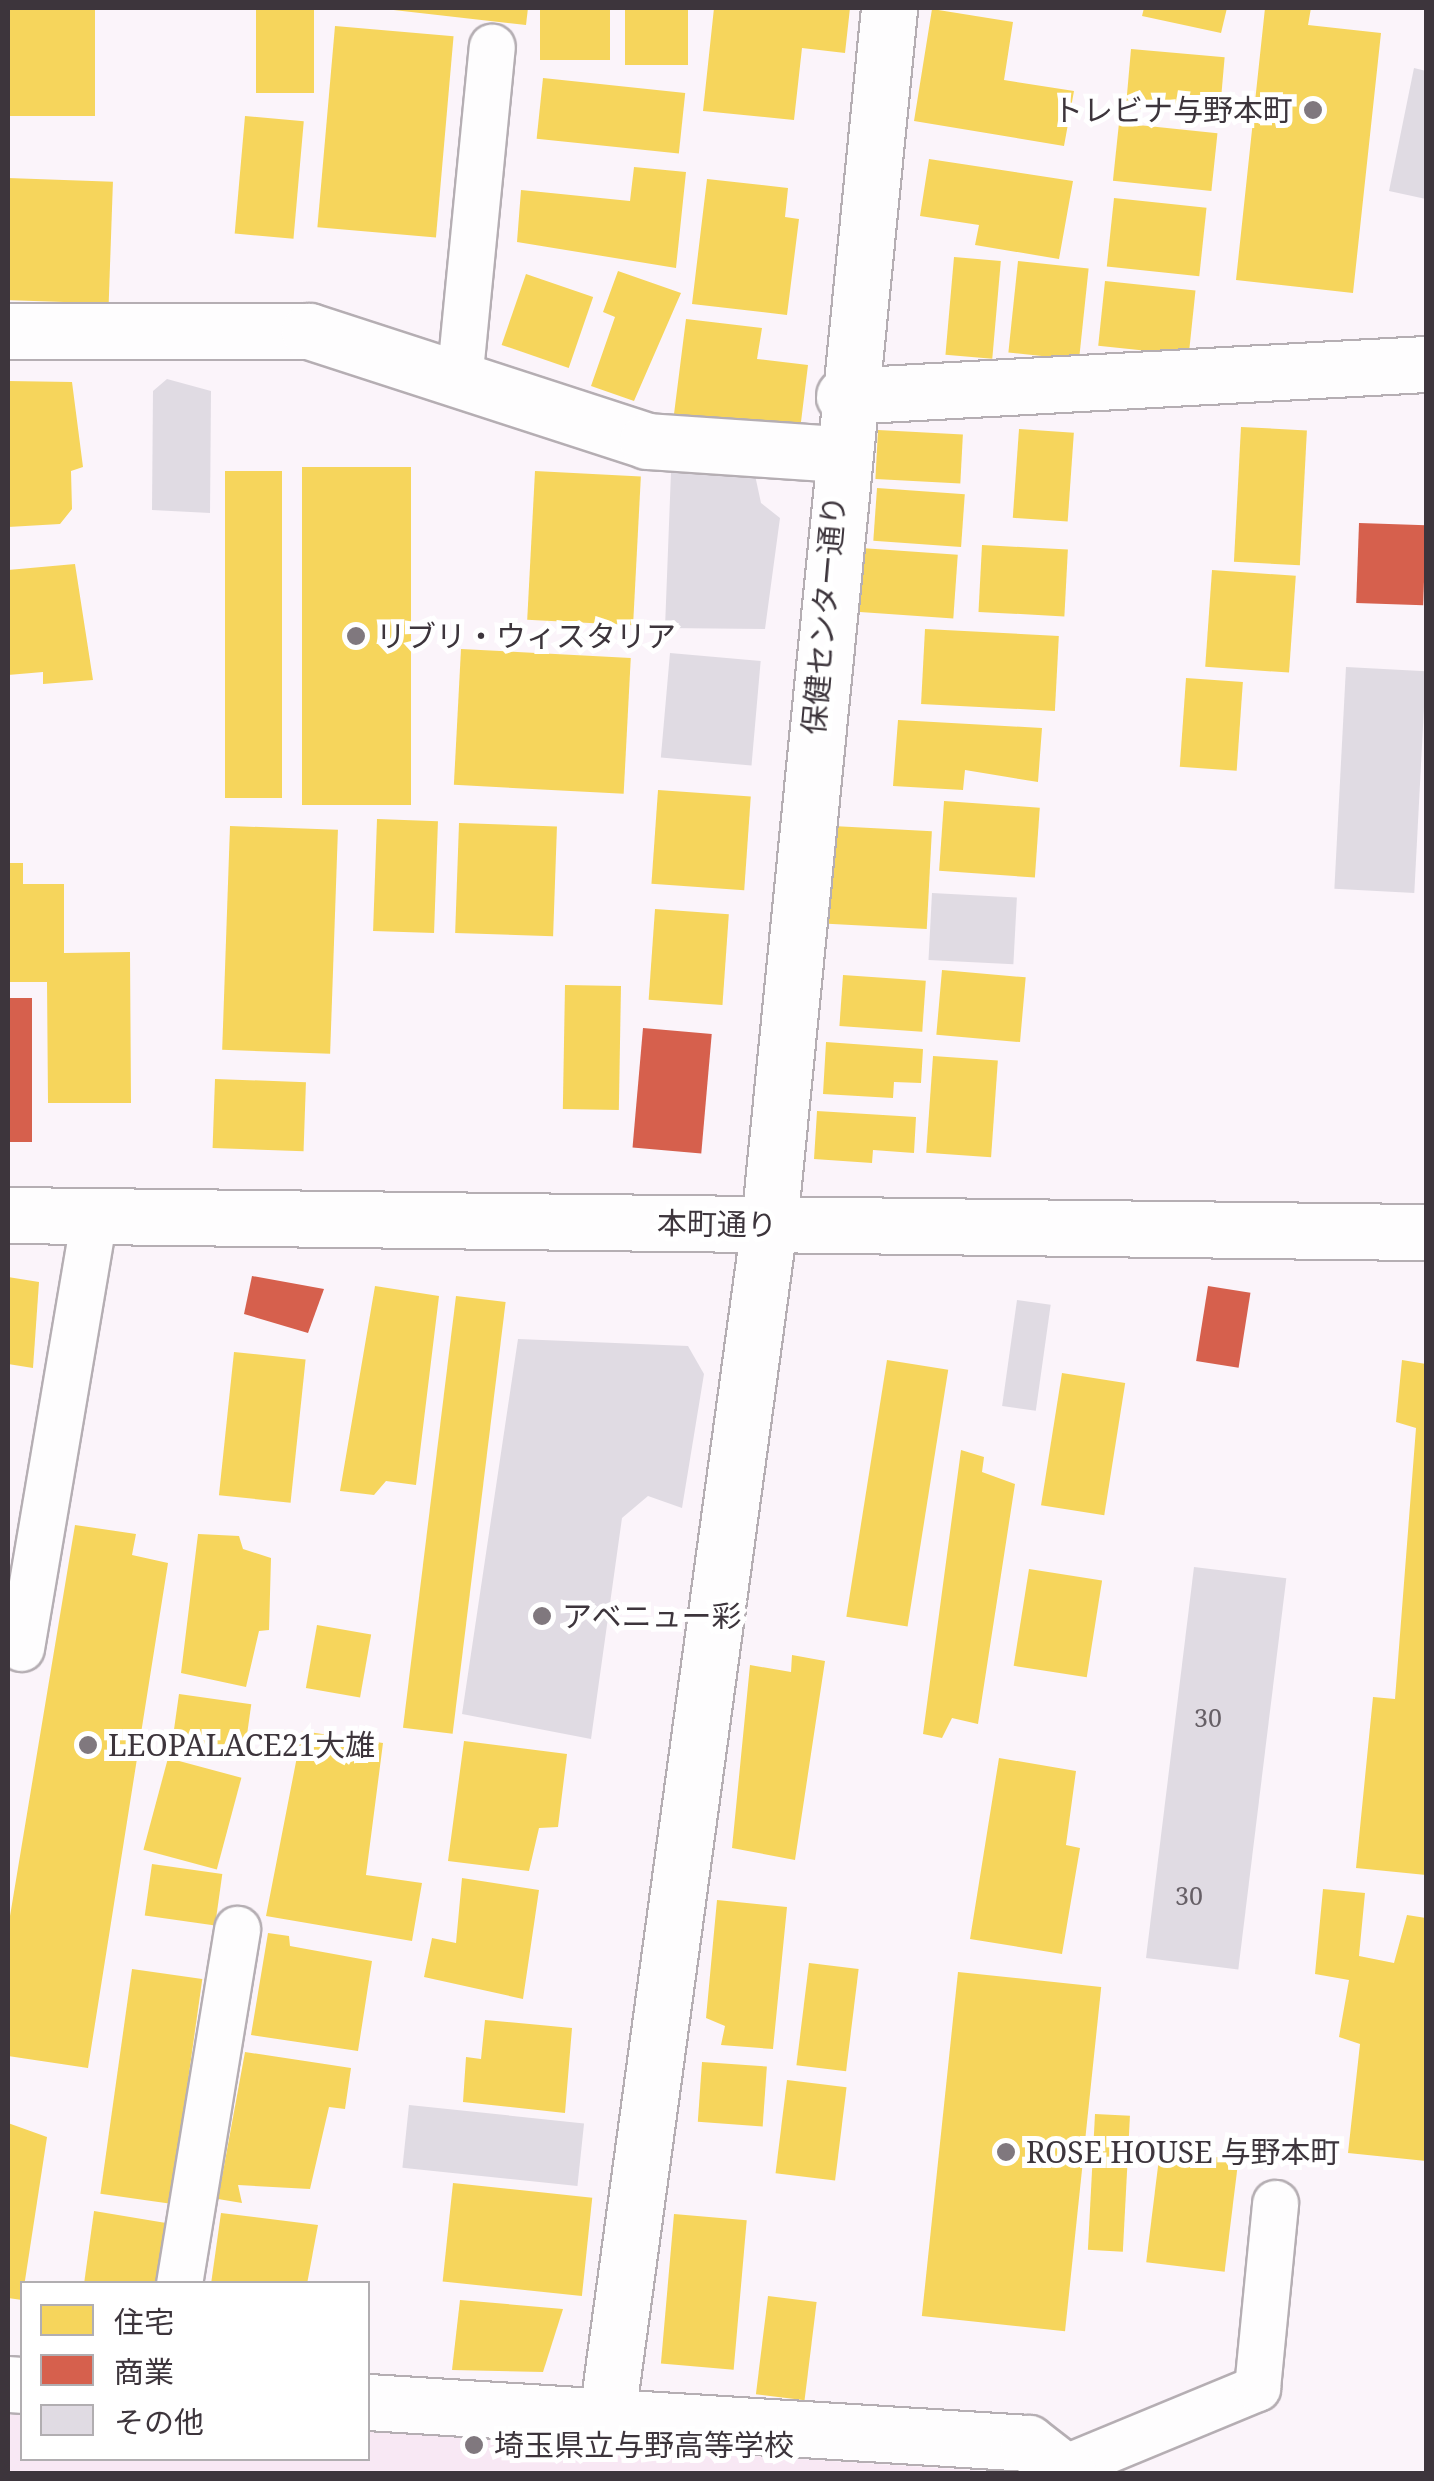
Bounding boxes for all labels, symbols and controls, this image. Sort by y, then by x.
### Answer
place label: トレビナ与野本町 [1053,92,1293,128]
marker: トレビナ与野本町 [1302,99,1324,121]
street label: 保健センター通り [796,494,852,736]
place label: リブリ・ウィスタリア [376,618,676,654]
marker: リブリ・ウィスタリア [345,625,367,647]
street label: 本町通り [657,1205,777,1243]
place label: アベニュー彩 [562,1598,742,1634]
marker: アベニュー彩 [531,1605,553,1627]
house number: 30 [1194,1702,1222,1732]
place label: LEOPALACE21大雄 [108,1727,375,1763]
marker: LEOPALACE21大雄 [77,1734,99,1756]
house number: 30 [1175,1880,1203,1910]
place label: ROSE HOUSE 与野本町 [1026,2134,1341,2170]
marker: ROSE HOUSE 与野本町 [995,2141,1017,2163]
legend [20,2281,370,2461]
text: 住宅 [114,2301,174,2342]
text: 商業 [114,2351,174,2392]
text: その他 [114,2401,204,2442]
place label: 埼玉県立与野高等学校 [494,2427,794,2463]
marker: 埼玉県立与野高等学校 [463,2434,485,2456]

